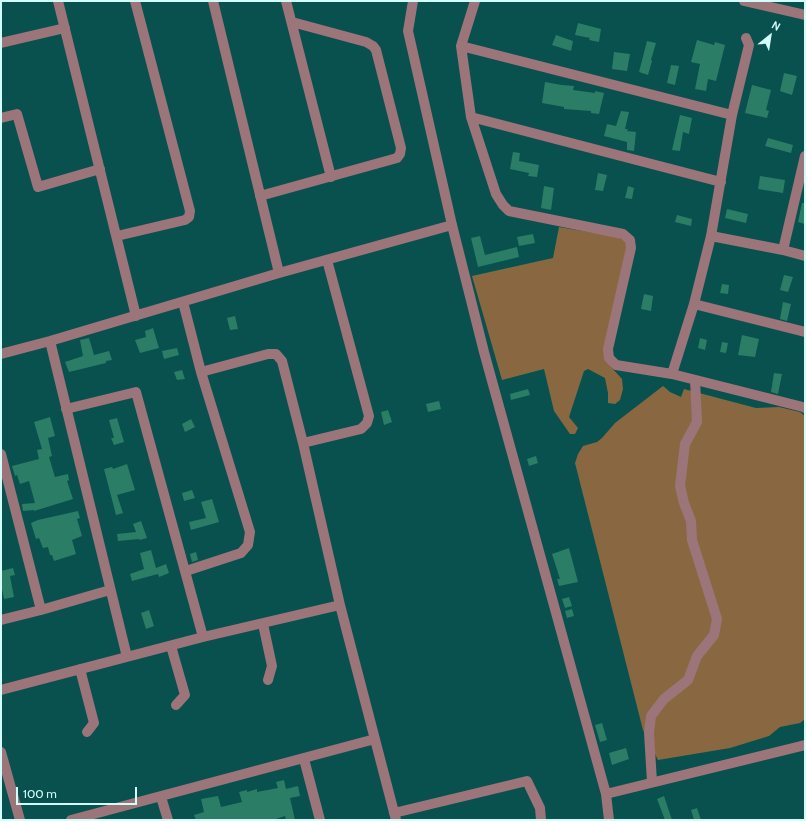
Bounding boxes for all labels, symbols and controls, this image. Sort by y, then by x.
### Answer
north arrow [750,16,790,56]
text: N [769,18,783,34]
scale bar [18,779,139,805]
text: 100 m [23,786,57,801]

